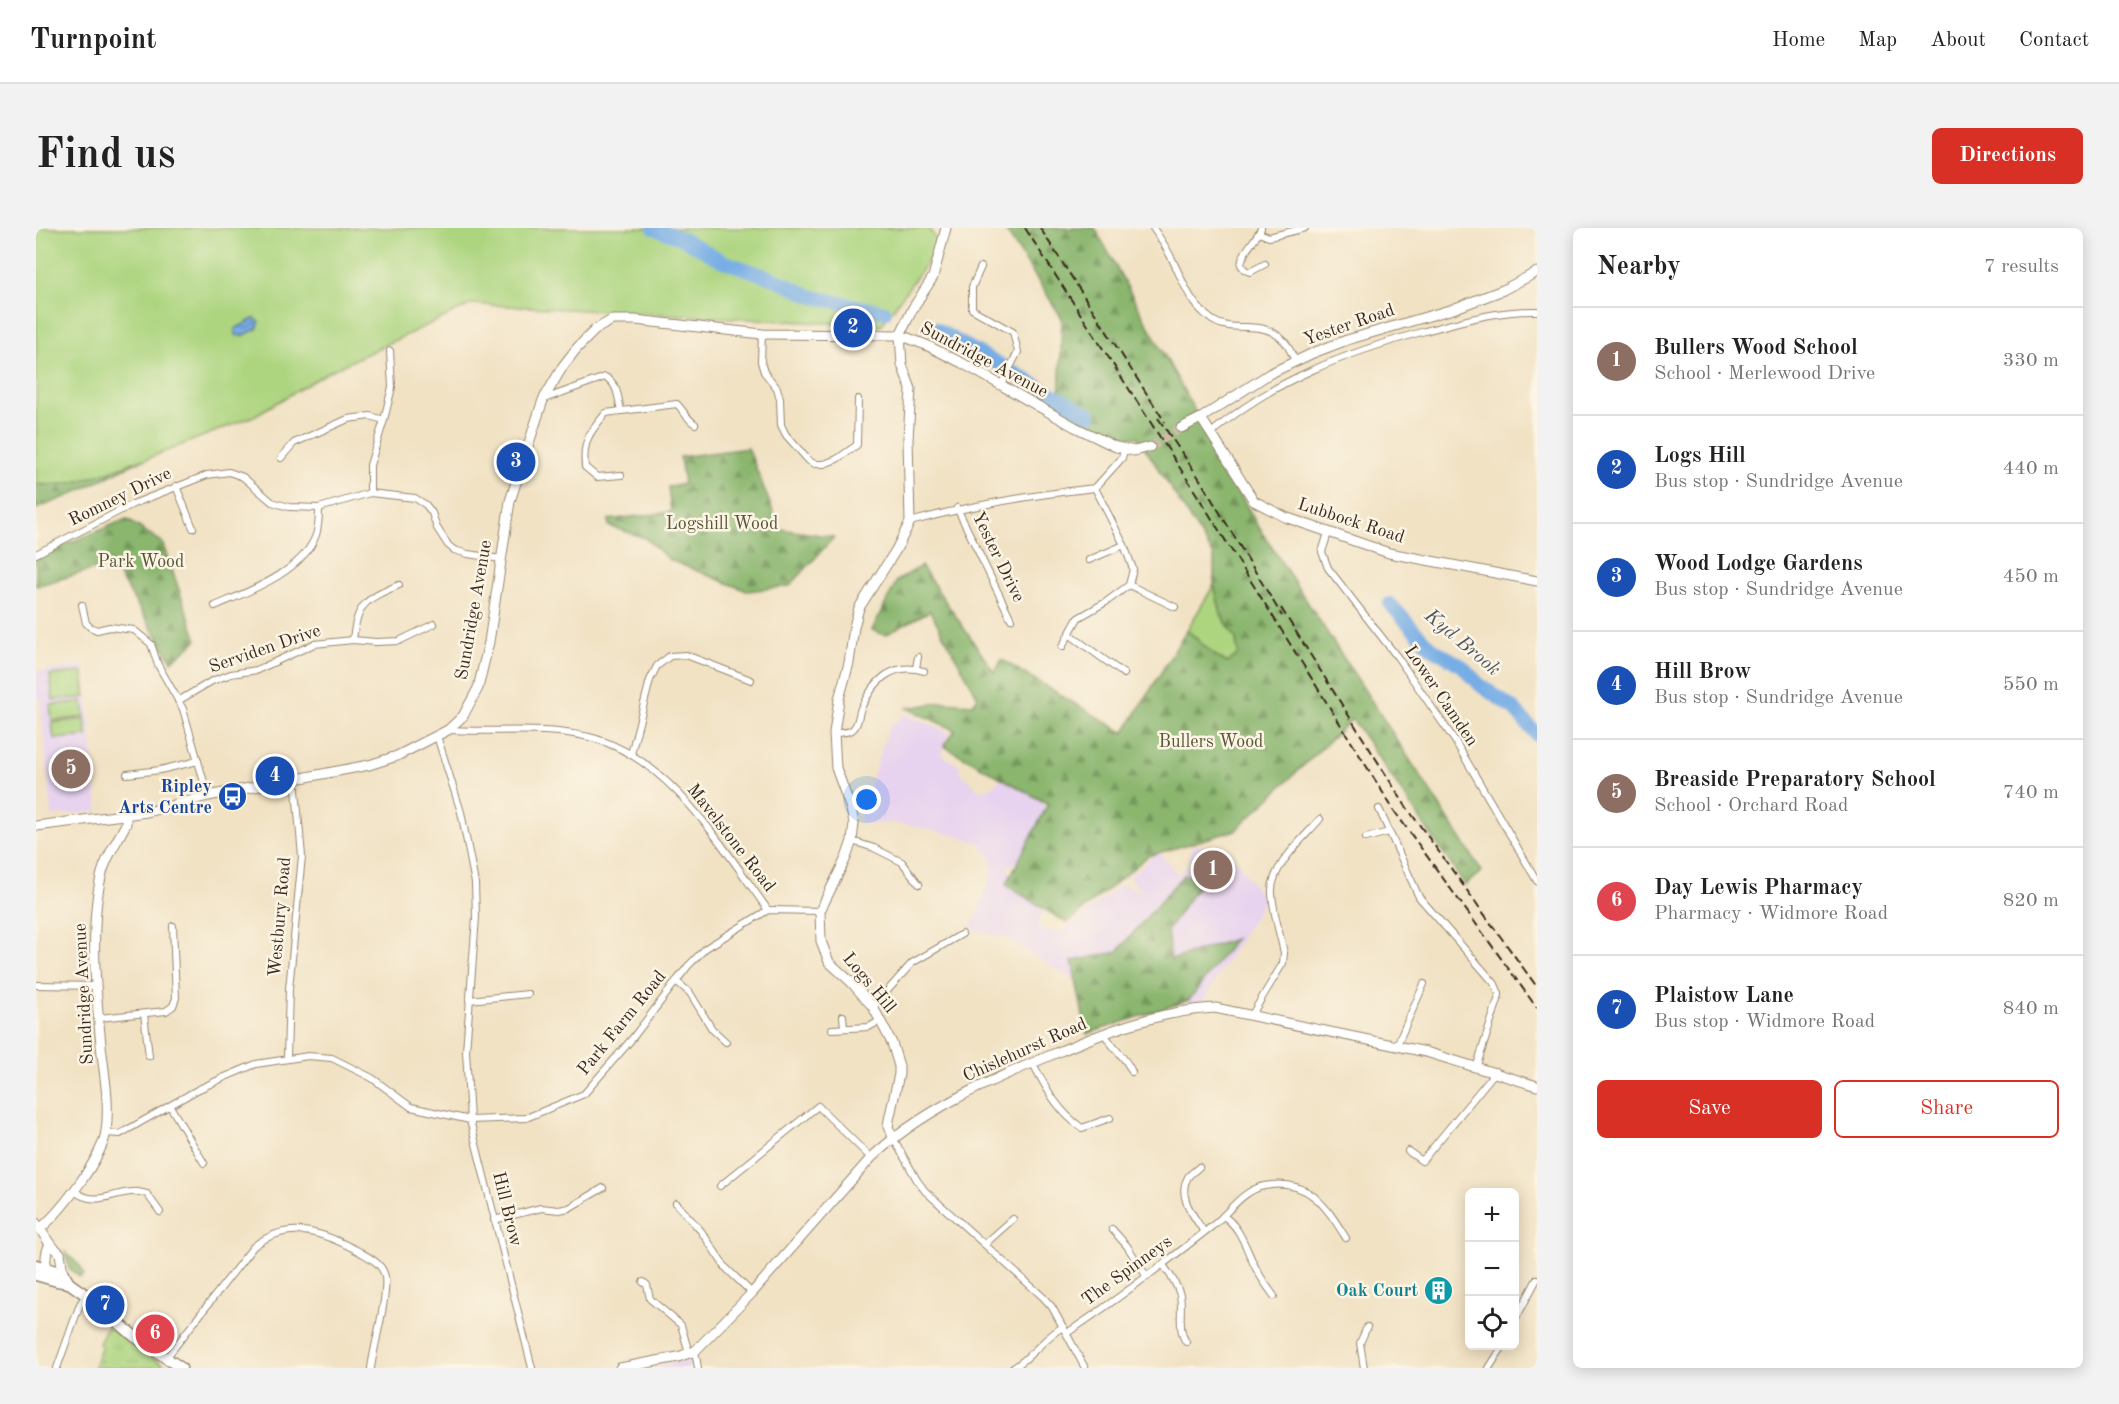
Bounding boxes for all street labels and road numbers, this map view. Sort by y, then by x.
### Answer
street label: Yester Road [1301,301,1397,349]
street label: Sundridge Avenue [917,319,1051,401]
street label: Romney Drive [66,464,174,530]
street label: Lubbock Road [1295,495,1407,547]
street label: Yester Drive [968,509,1028,605]
street label: Sundridge Avenue [453,539,495,681]
street label: Serviden Drive [207,621,323,677]
street label: Lower Camden [1401,642,1481,750]
street label: Mavelstone Road [683,781,779,895]
street label: Westbury Road [266,856,294,978]
street label: Sundridge Avenue [71,923,97,1065]
street label: Logs Hill [839,950,899,1017]
street label: Park Farm Road [574,967,670,1079]
street label: Chislehurst Road [960,1015,1090,1085]
street label: Hill Brow [489,1170,525,1248]
street label: The Spinneys [1079,1232,1175,1310]

